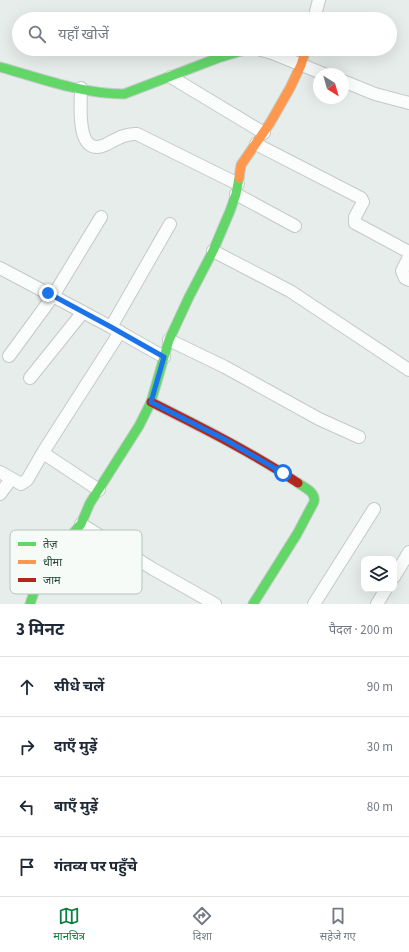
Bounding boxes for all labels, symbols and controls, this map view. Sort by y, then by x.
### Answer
search box [12,12,397,56]
icon: search [26,23,48,45]
text: यहाँ खोजें [58,24,109,45]
north arrow [313,68,349,104]
route end [39,284,57,302]
route start [274,464,292,482]
legend [10,530,142,594]
text: तेज़ [43,537,58,552]
text: धीमा [43,555,62,570]
map controls [361,556,397,592]
button: layers [361,556,397,592]
text: जाम [43,573,61,588]
text: 3 मिनट [16,618,64,642]
text: पैदल · 200 m [329,621,393,639]
icon: ahead [16,676,38,698]
text: सीधे चलें [54,676,104,697]
text: 90 m [367,678,393,696]
icon: right [16,736,38,758]
text: दाएँ मुड़ें [54,736,97,757]
text: 30 m [367,738,393,756]
icon: left [16,796,38,818]
text: बाएँ मुड़ें [54,796,98,817]
text: 80 m [367,798,393,816]
icon: arrive [16,856,38,878]
text: गंतव्य पर पहुँचे [54,856,137,877]
tab: मानचित्र [53,905,85,944]
tab: दिशा [191,905,213,944]
tab: सहेजे गए [320,905,356,944]

